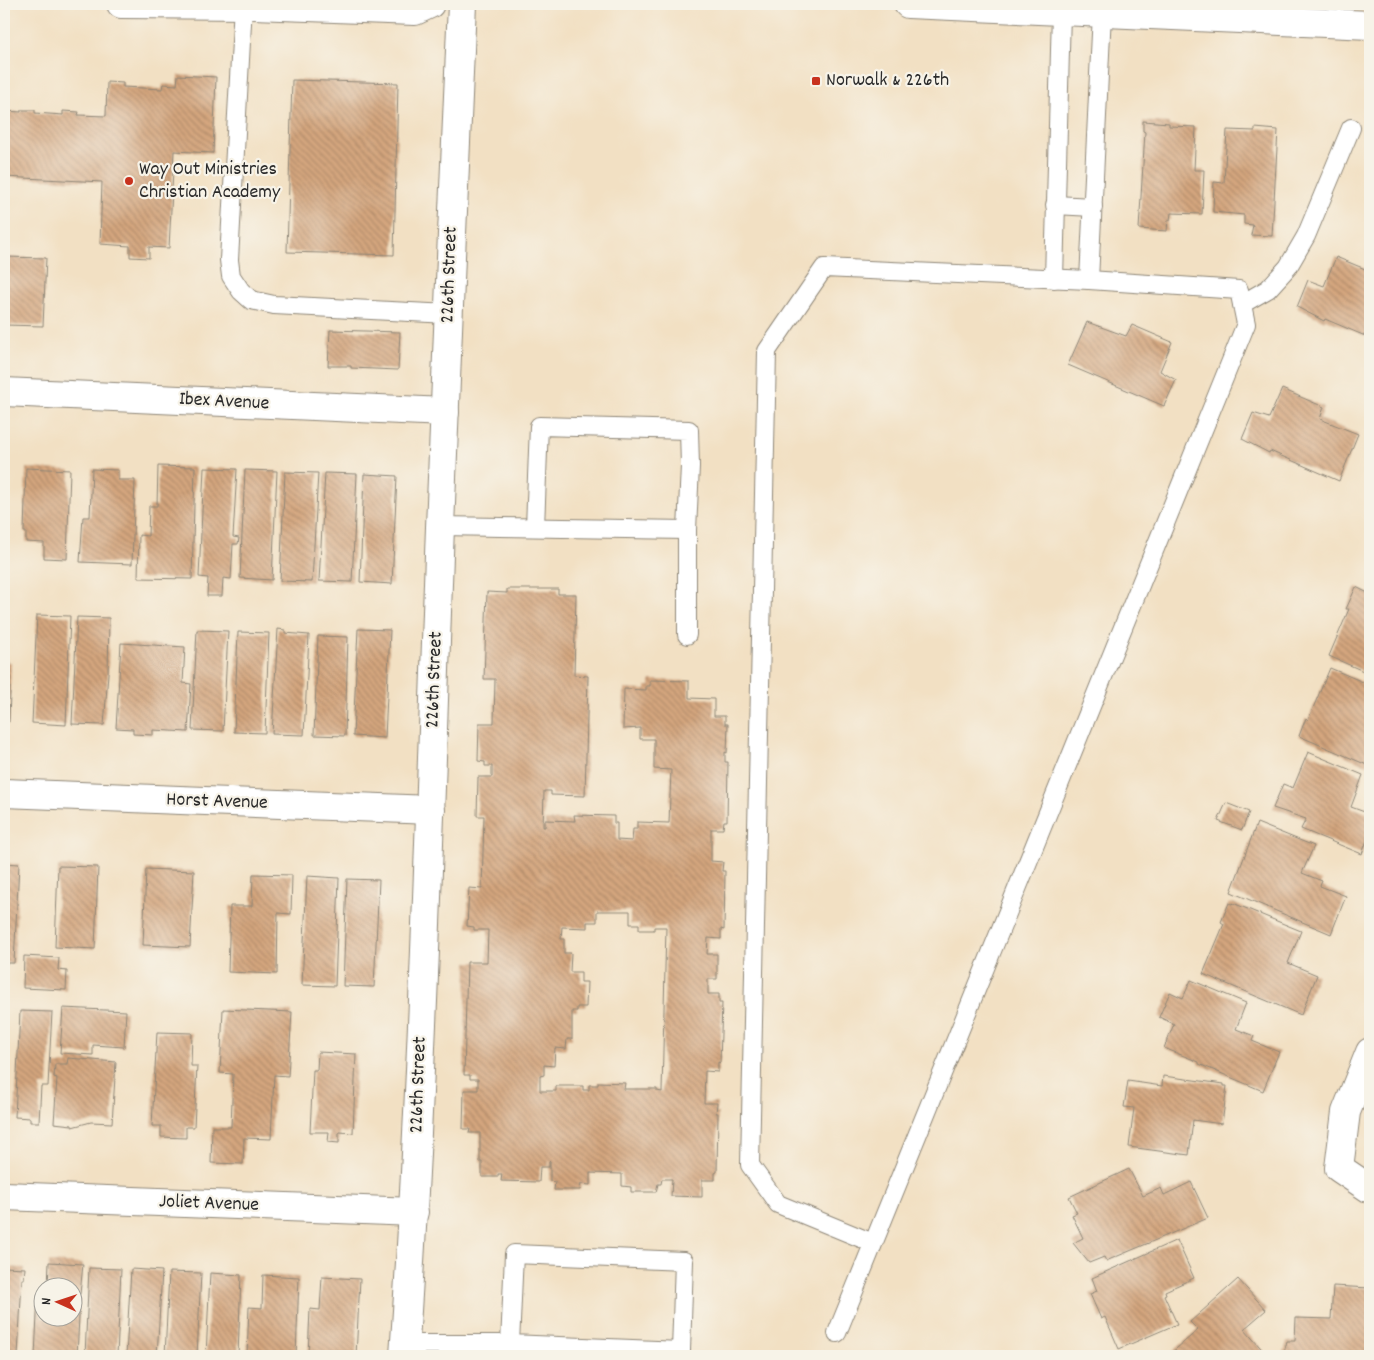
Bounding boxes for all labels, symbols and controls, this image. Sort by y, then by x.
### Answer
place label: Norwalk & 226th [826,67,949,95]
marker: Norwalk & 226th [810,75,822,87]
place label: Way Out Ministries Christian Academy [139,156,281,207]
marker: Way Out Ministries Christian Academy [123,175,135,187]
street label: 226th Street [434,226,466,324]
street label: Ibex Avenue [178,386,270,418]
street label: 226th Street [419,631,451,729]
street label: Horst Avenue [166,786,268,818]
street label: 226th Street [403,1036,435,1134]
street label: Joliet Avenue [158,1188,260,1220]
north arrow [32,1278,82,1328]
text: N [37,1297,57,1305]

